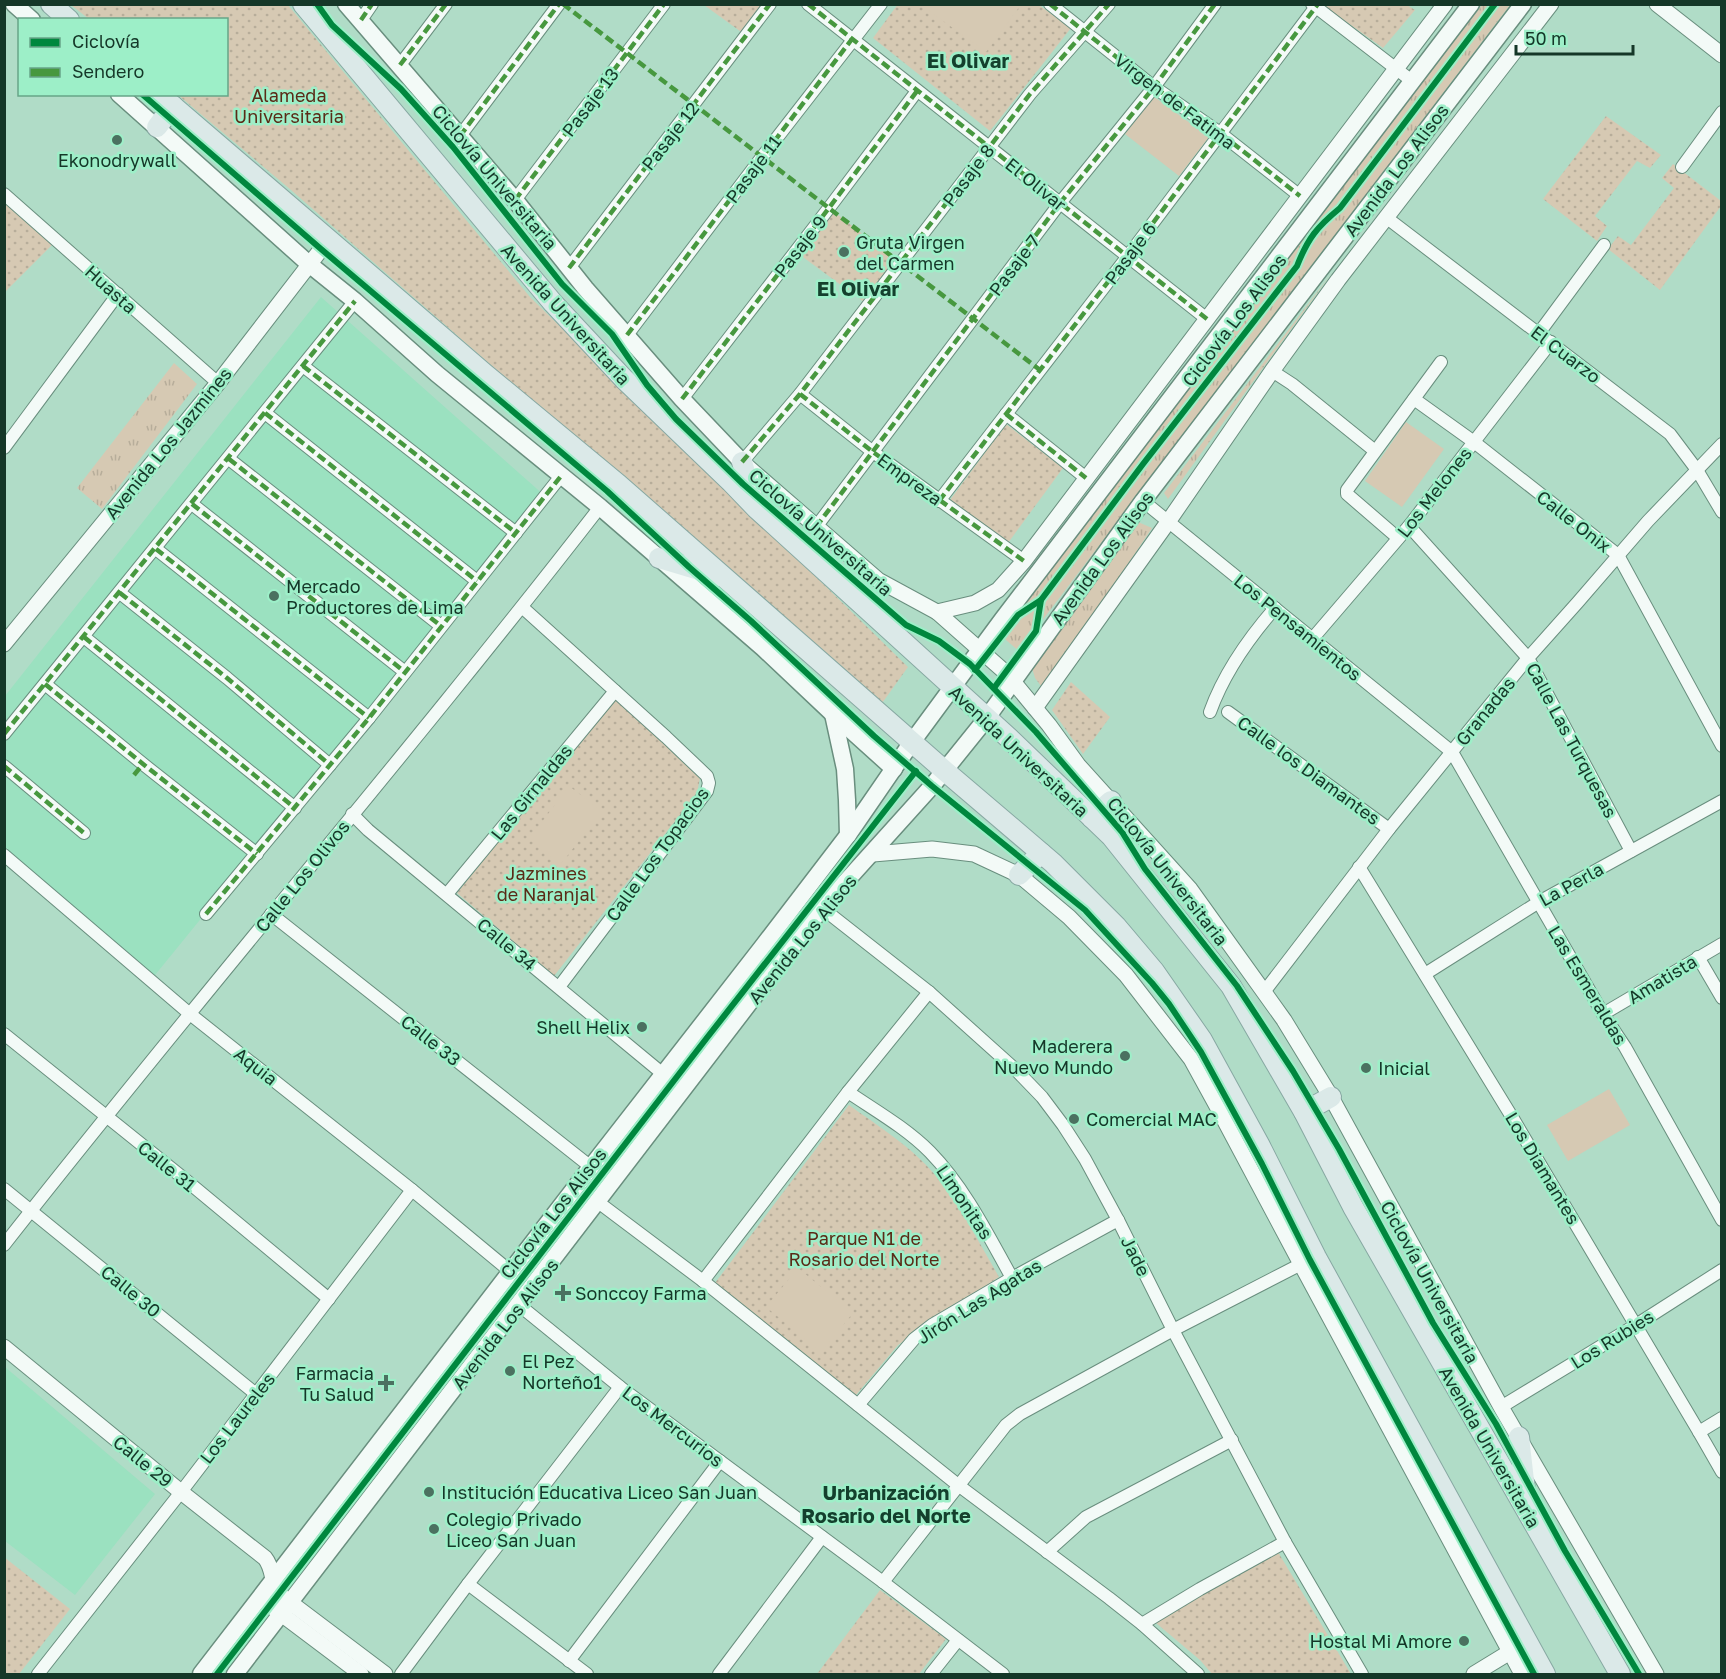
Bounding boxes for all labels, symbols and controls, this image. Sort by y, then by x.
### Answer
legend [18,18,228,96]
scale bar [1516,18,1633,56]
text: 50 m [1525,27,1567,49]
text: Ciclovía [72,30,140,52]
district label: El Olivar [927,48,1009,72]
street label: Virgen de Fatima [1110,48,1240,154]
text: Sendero [72,60,144,82]
street label: Pasaje 13 [557,63,623,141]
park label: Alameda Universitaria [234,84,344,127]
street label: Pasaje 12 [637,98,703,174]
street label: Ciclovía Universitaria [428,100,562,254]
street label: Avenida Los Alisos [1339,100,1453,240]
street label: Pasaje 11 [721,131,786,207]
marker: Ekonodrywall [110,133,124,147]
street label: Pasaje 8 [937,140,999,210]
place label: Ekonodrywall [58,149,176,171]
street label: El Olivar [1001,153,1071,215]
street label: Pasaje 9 [769,211,831,281]
street label: Pasaje 6 [1100,218,1160,288]
street label: Pasaje 7 [984,230,1044,300]
place label: Gruta Virgen del Carmen [856,231,965,274]
street label: Avenida Universitaria [497,239,635,389]
marker: Gruta Virgen del Carmen [837,245,851,259]
street label: Ciclovía Los Alisos [1177,250,1291,390]
street label: Huasta [81,260,141,318]
district label: El Olivar [817,276,899,300]
street label: El Cuarzo [1527,321,1605,387]
street label: Avenida Los Jazmines [100,363,236,523]
street label: Los Melones [1392,443,1476,541]
street label: Empreza [873,448,947,510]
street label: Ciclovía Universitaria [745,464,897,600]
street label: Calle Onix [1533,485,1615,557]
street label: Avenida Los Alisos [1046,487,1158,629]
street label: Los Pensamientos [1230,569,1366,685]
place label: Mercado Productores de Lima [286,575,464,618]
marker: Mercado Productores de Lima [267,589,281,603]
street label: Calle Las Turquesas [1522,659,1622,821]
street label: Granadas [1451,672,1519,750]
street label: Avenida Universitaria [945,681,1093,821]
street label: Calle los Diamantes [1233,711,1385,829]
street label: Las Girnaldas [486,740,576,844]
street label: Calle Los Topacios [601,783,713,925]
street label: Ciclovía Universitaria [1103,792,1233,950]
street label: Calle Los Olivos [250,816,354,936]
street label: La Perla [1535,857,1607,911]
park label: Jazmines de Naranjal [497,862,596,905]
street label: Avenida Los Alisos [743,870,861,1008]
street label: Calle 34 [473,913,541,975]
street label: Las Esmeraldas [1544,922,1632,1048]
street label: Amatista [1623,950,1701,1008]
street label: Calle 33 [397,1010,465,1070]
place label: Shell Helix [536,1016,630,1038]
marker: Shell Helix [635,1020,649,1034]
place label: Maderera Nuevo Mundo [994,1035,1113,1078]
street label: Aquia [230,1042,282,1090]
marker: Maderera Nuevo Mundo [1118,1049,1132,1063]
place label: Inicial [1378,1057,1430,1079]
marker: Inicial [1359,1061,1373,1075]
place label: Comercial MAC [1086,1108,1217,1130]
street label: Los Diamantes [1501,1108,1585,1228]
marker: Comercial MAC [1067,1112,1081,1126]
street label: Calle 31 [134,1136,201,1196]
street label: Ciclovía Los Alisos [495,1143,611,1283]
street label: Limonitas [932,1161,998,1243]
street label: Ciclovía Universitaria [1376,1197,1484,1367]
park label: Parque N1 de Rosario del Norte [789,1227,939,1270]
street label: Jade [1117,1232,1155,1280]
street label: Avenida Los Alisos [447,1254,563,1394]
street label: Jirón Las Agatas [913,1254,1045,1348]
street label: Calle 30 [97,1260,165,1322]
place label: Sonccoy Farma [575,1282,707,1304]
marker: Sonccoy Farma [556,1286,570,1300]
street label: Los Rubies [1566,1305,1658,1373]
place label: El Pez Norteño1 [522,1350,602,1393]
place label: Farmacia Tu Salud [296,1362,374,1405]
street label: Avenida Universitaria [1435,1362,1545,1532]
marker: El Pez Norteño1 [503,1364,517,1378]
street label: Los Laureles [195,1368,279,1468]
marker: Farmacia Tu Salud [379,1376,393,1390]
street label: Los Mercurios [618,1381,728,1471]
street label: Calle 29 [109,1430,177,1492]
district label: Urbanización Rosario del Norte [801,1480,971,1527]
place label: Institución Educativa Liceo San Juan [441,1481,757,1503]
marker: Institución Educativa Liceo San Juan [422,1485,436,1499]
place label: Colegio Privado Liceo San Juan [446,1508,581,1551]
marker: Colegio Privado Liceo San Juan [427,1522,441,1536]
place label: Hostal Mi Amore [1309,1630,1452,1652]
marker: Hostal Mi Amore [1457,1634,1471,1648]

